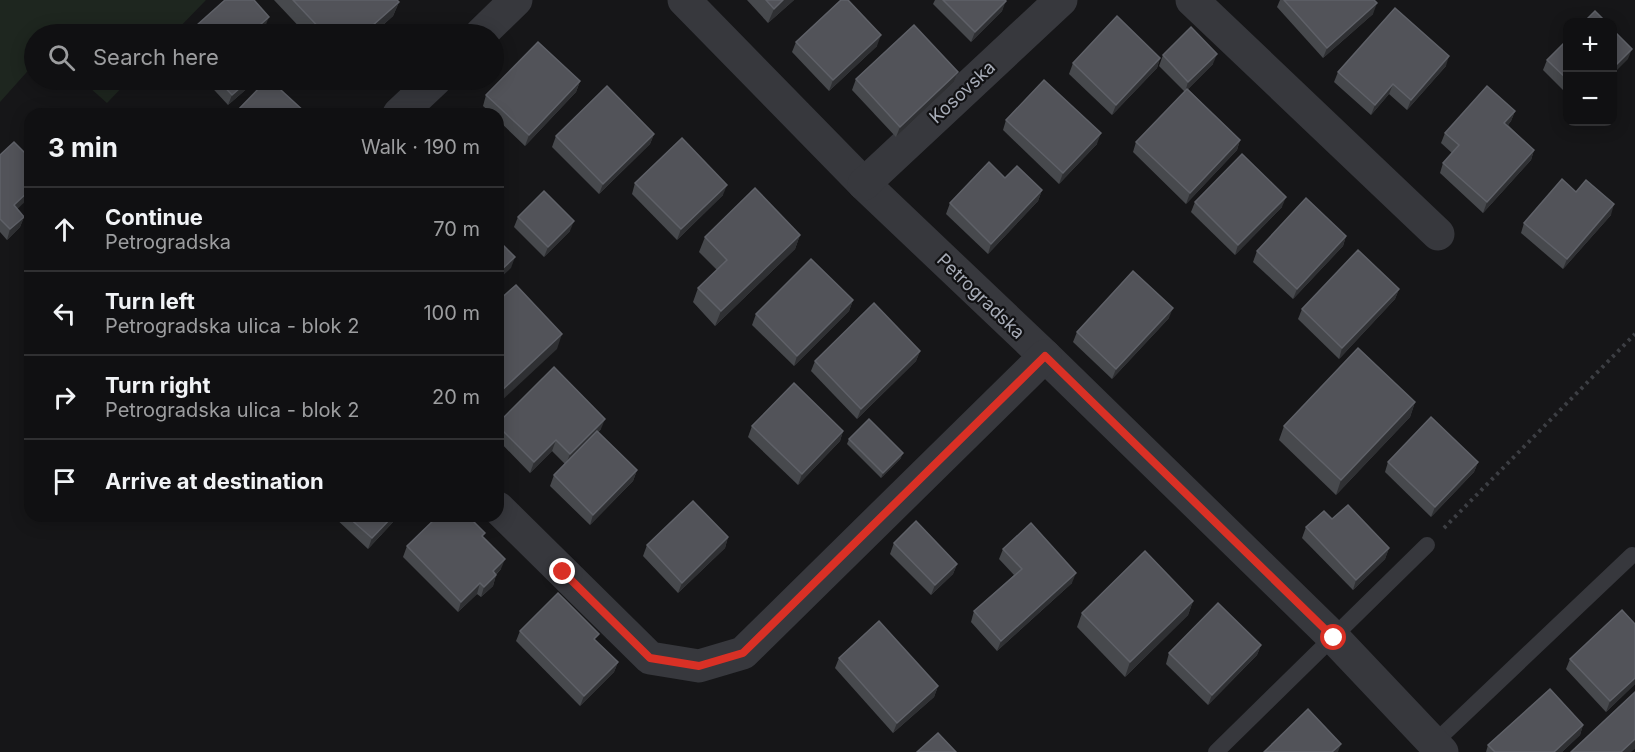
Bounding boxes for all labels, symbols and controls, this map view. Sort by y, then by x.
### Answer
map controls [1563,18,1617,126]
button: + [1563,18,1617,72]
search box [24,24,504,90]
icon: search [45,41,78,74]
text: Search here [93,44,219,70]
street label: Kosovska [925,56,999,128]
button: − [1563,72,1617,126]
text: 3 min [48,132,118,163]
text: Walk · 190 m [361,135,480,159]
text: Continue [105,204,203,230]
icon: ahead [48,213,81,246]
text: 70 m [433,217,480,241]
text: Petrogradska [105,230,231,254]
street label: Petrogradska [933,249,1029,343]
text: Turn left [105,288,195,314]
icon: left [48,297,81,330]
text: 100 m [423,301,480,325]
text: Petrogradska ulica - blok 2 [105,314,359,338]
text: Turn right [105,372,211,398]
icon: right [48,381,81,414]
text: 20 m [432,385,480,409]
text: Petrogradska ulica - blok 2 [105,398,359,422]
icon: arrive [48,465,81,498]
text: Arrive at destination [105,468,324,494]
route end [549,558,575,584]
route start [1320,624,1346,650]

